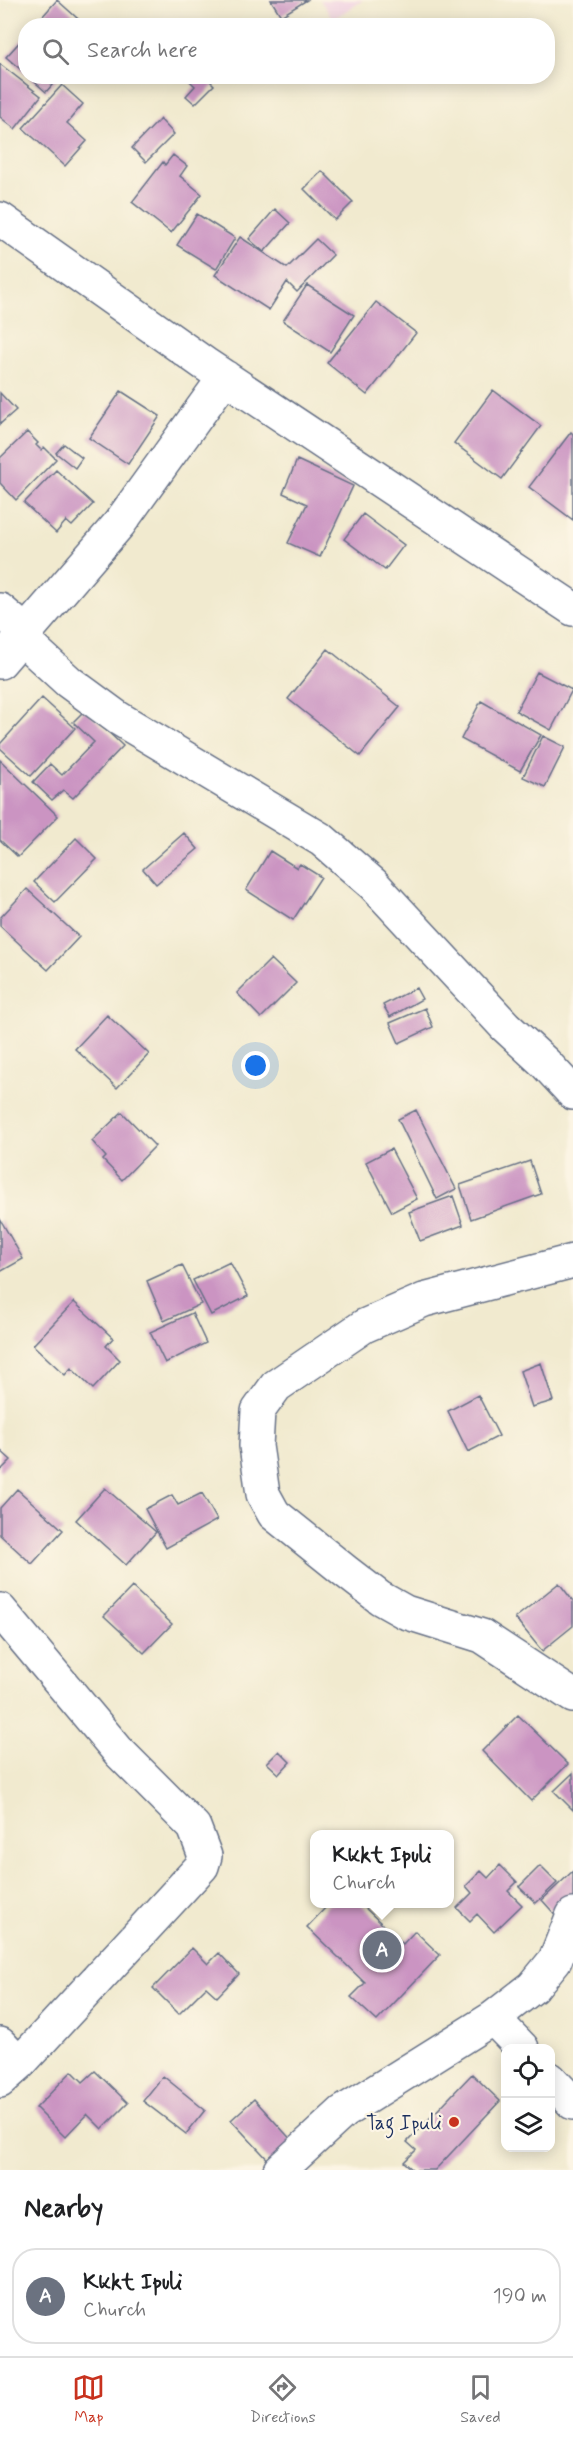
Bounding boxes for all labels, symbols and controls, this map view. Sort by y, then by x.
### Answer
search box [18,18,555,84]
icon: search [39,35,72,68]
text: Search here [87,37,198,65]
your location [241,1051,270,1080]
popup [310,1830,454,1908]
text: Kkkt Ipuli [332,1842,432,1870]
text: Church [332,1870,396,1897]
pin: A [362,1928,401,1972]
map controls [501,2044,555,2152]
button: locate [501,2044,555,2098]
button: layers [501,2098,555,2152]
place label: Tag Ipuli [366,2110,442,2139]
marker: Tag Ipuli [447,2115,461,2129]
text: Nearby [24,2192,103,2226]
text: Kkkt Ipuli [83,2269,182,2297]
text: A [39,2283,52,2310]
text: 190 m [493,2283,547,2310]
text: Church [83,2297,146,2324]
tab: Map [72,2371,105,2428]
tab: Directions [250,2371,316,2428]
tab: Saved [460,2371,501,2428]

